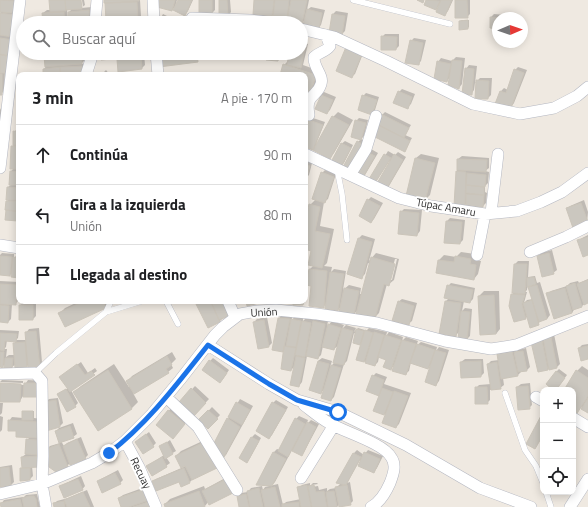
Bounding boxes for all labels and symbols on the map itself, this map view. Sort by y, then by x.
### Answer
north arrow [492,12,528,48]
street label: Túpac Amaru [415,194,477,220]
street label: Unión [250,303,278,321]
route start [329,403,347,421]
route end [100,444,118,462]
street label: Recuay [126,454,156,492]

